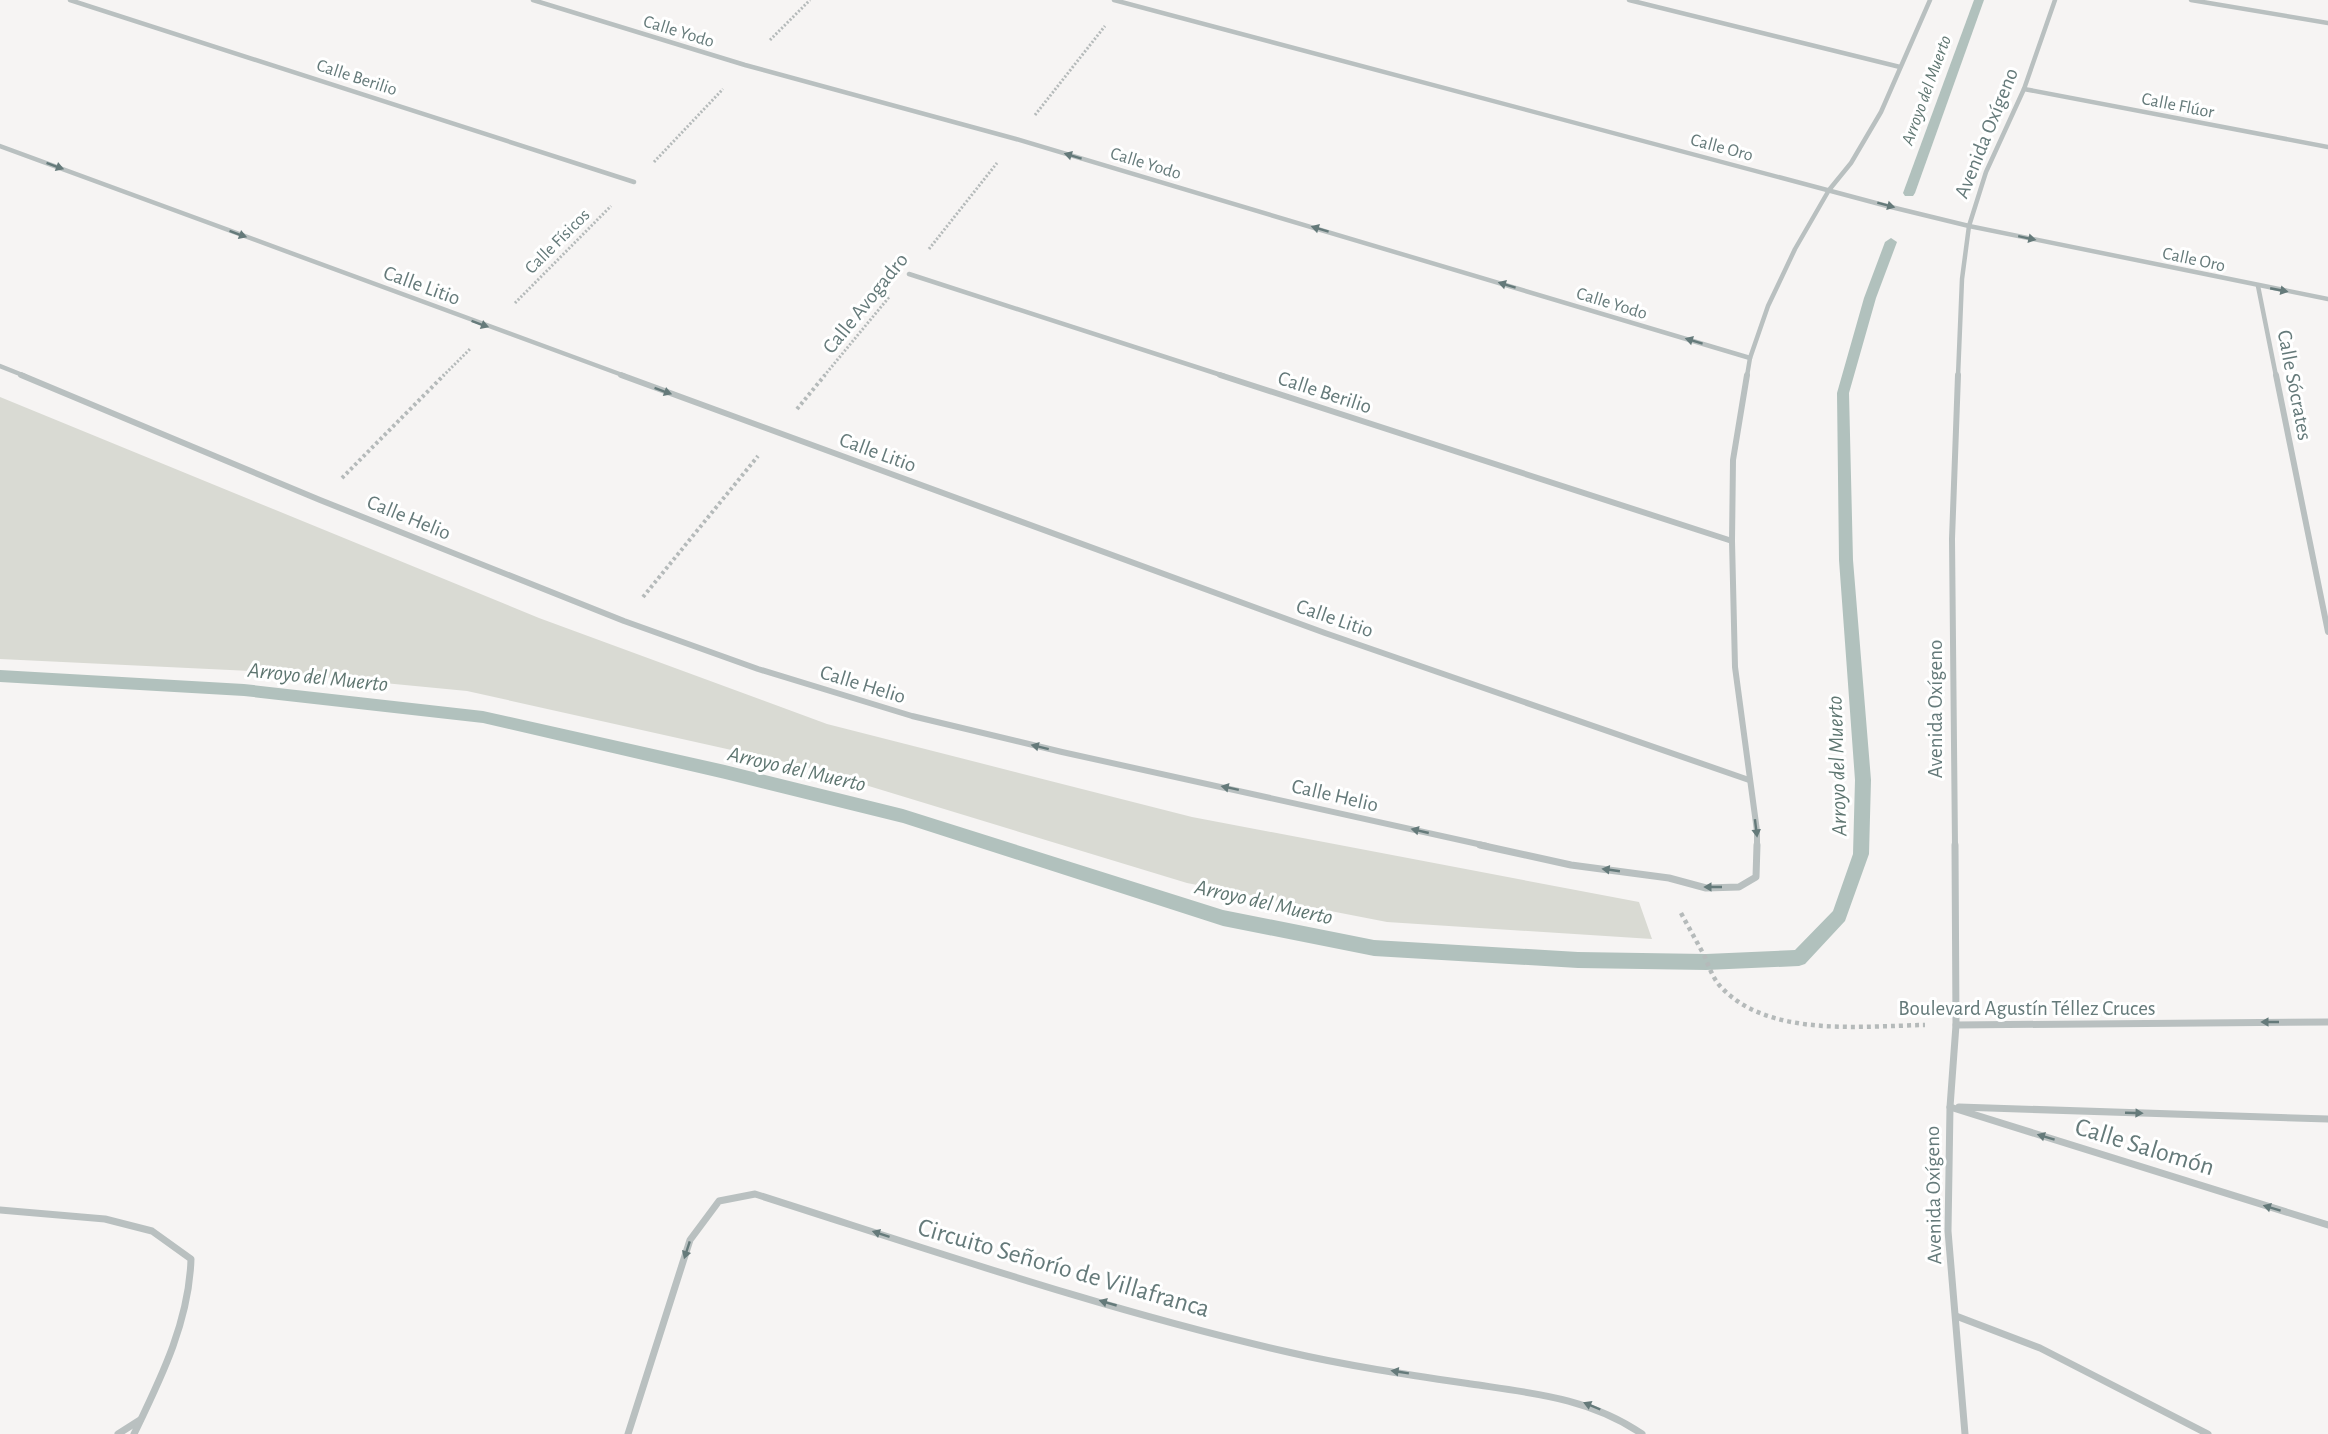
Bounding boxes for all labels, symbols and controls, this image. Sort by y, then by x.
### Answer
street label: Calle Yodo [641,13,716,51]
water label: Arroyo del Muerto [1898,33,1955,148]
street label: Calle Berilio [314,56,399,99]
street label: Avenida Oxígeno [1951,65,2022,201]
street label: Calle Flúor [2140,90,2216,122]
street label: Calle Oro [1689,131,1755,165]
street label: Calle Yodo [1108,145,1183,183]
one-way arrow [1064,151,1082,160]
one-way arrow [46,162,64,172]
one-way arrow [1876,201,1895,211]
street label: Calle Físicos [522,206,594,278]
one-way arrow [1311,224,1329,233]
one-way arrow [229,230,247,239]
one-way arrow [2017,234,2036,243]
street label: Calle Oro [2161,245,2227,275]
street label: Calle Avogadro [819,249,912,357]
street label: Calle Litio [381,262,463,309]
one-way arrow [1498,280,1516,289]
street label: Calle Yodo [1574,285,1649,323]
one-way arrow [2270,286,2289,295]
one-way arrow [471,319,489,329]
street label: Calle Sócrates [2274,328,2316,442]
one-way arrow [1685,336,1703,345]
street label: Calle Berilio [1275,367,1374,418]
one-way arrow [654,386,672,396]
street label: Calle Litio [837,429,919,476]
street label: Calle Helio [364,491,454,544]
street label: Calle Litio [1294,596,1376,641]
street label: Avenida Oxígeno [1925,640,1946,778]
water label: Arroyo del Muerto [246,659,389,695]
street label: Calle Helio [818,662,908,707]
water label: Arroyo del Muerto [1824,695,1850,838]
one-way arrow [1030,741,1049,751]
water label: Arroyo del Muerto [725,742,868,796]
street label: Calle Helio [1289,775,1380,816]
one-way arrow [1220,783,1239,792]
one-way arrow [1752,819,1761,838]
one-way arrow [1411,826,1430,835]
one-way arrow [1602,866,1621,875]
water label: Arroyo del Muerto [1192,875,1335,929]
one-way arrow [1704,882,1723,892]
street label: Boulevard Agustín Téllez Cruces [1898,998,2156,1019]
one-way arrow [2260,1017,2279,1027]
one-way arrow [2125,1108,2144,1118]
street label: Calle Salomón [2072,1113,2217,1180]
street label: Avenida Oxígeno [1922,1126,1945,1264]
one-way arrow [2037,1132,2055,1141]
one-way arrow [2263,1203,2281,1212]
street label: Circuito Señorío de Villafranca [915,1214,1213,1322]
one-way arrow [872,1229,890,1238]
one-way arrow [681,1241,691,1259]
one-way arrow [1099,1298,1117,1307]
one-way arrow [1390,1367,1409,1376]
one-way arrow [1582,1401,1600,1411]

